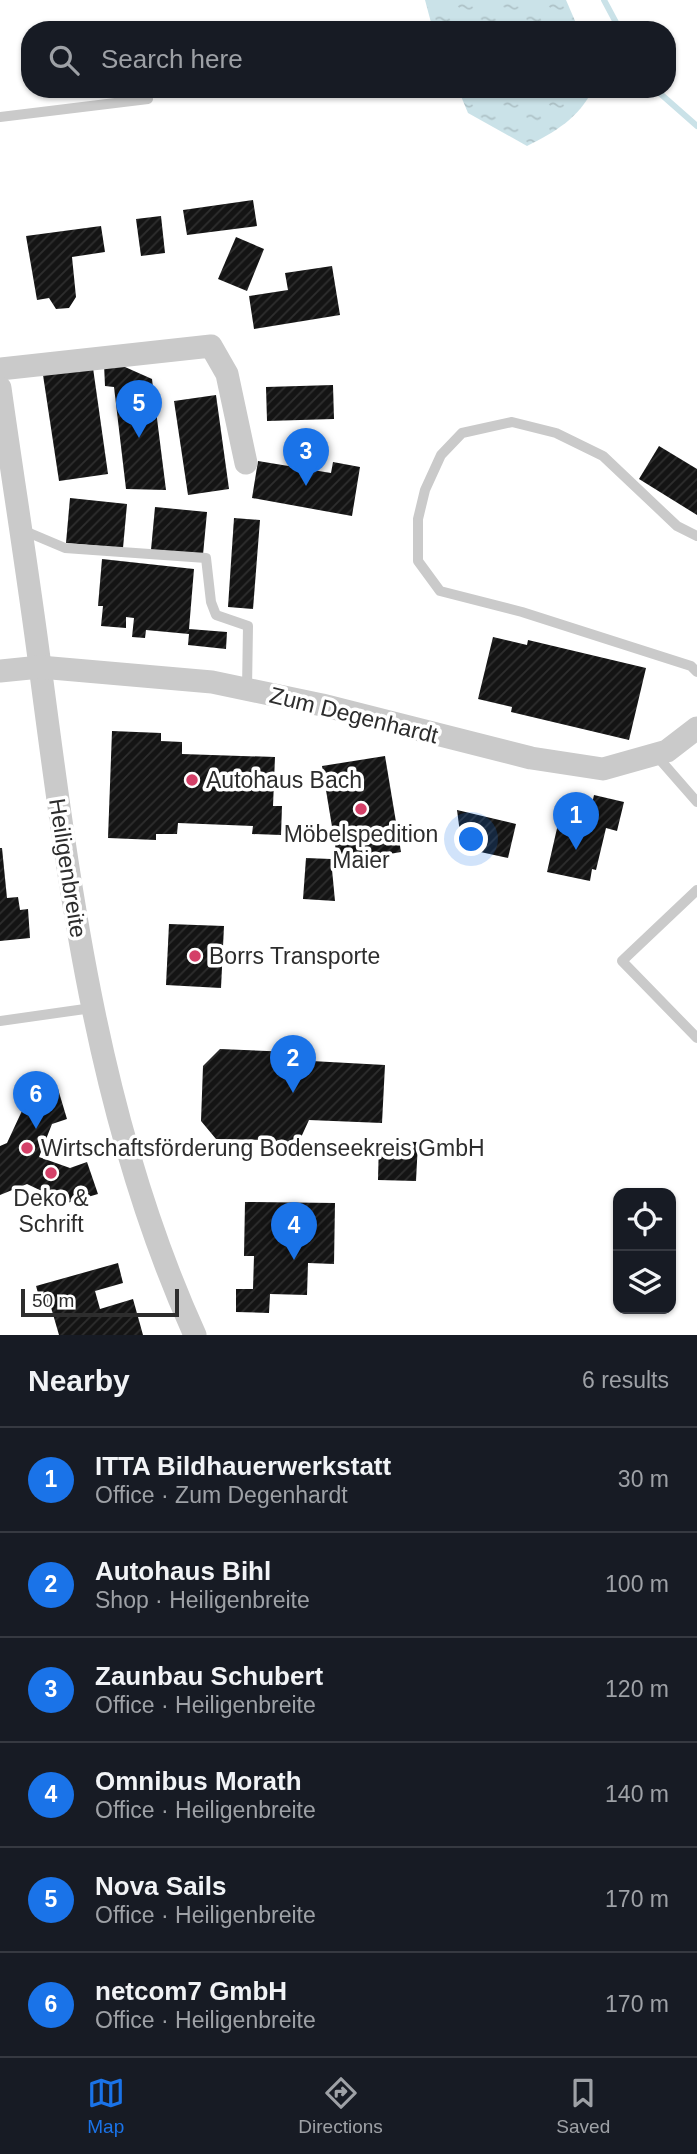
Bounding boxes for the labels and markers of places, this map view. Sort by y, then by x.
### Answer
pin: 5 [116,380,162,438]
pin: 3 [283,428,329,486]
place label: Autohaus Bach [206,767,362,793]
marker: Autohaus Bach [184,772,200,788]
pin: 1 [553,792,599,850]
marker: Möbelspedition Maier [353,801,369,817]
place label: Möbelspedition Maier [284,821,438,873]
place label: Borrs Transporte [209,943,380,969]
marker: Borrs Transporte [187,948,203,964]
pin: 2 [270,1035,316,1093]
pin: 6 [13,1071,59,1129]
place label: Wirtschaftsförderung Bodenseekreis GmbH [41,1135,485,1161]
marker: Wirtschaftsförderung Bodenseekreis GmbH [19,1140,35,1156]
marker: Deko & Schrift [43,1165,59,1181]
place label: Deko & Schrift [13,1185,89,1237]
pin: 4 [271,1202,317,1260]

